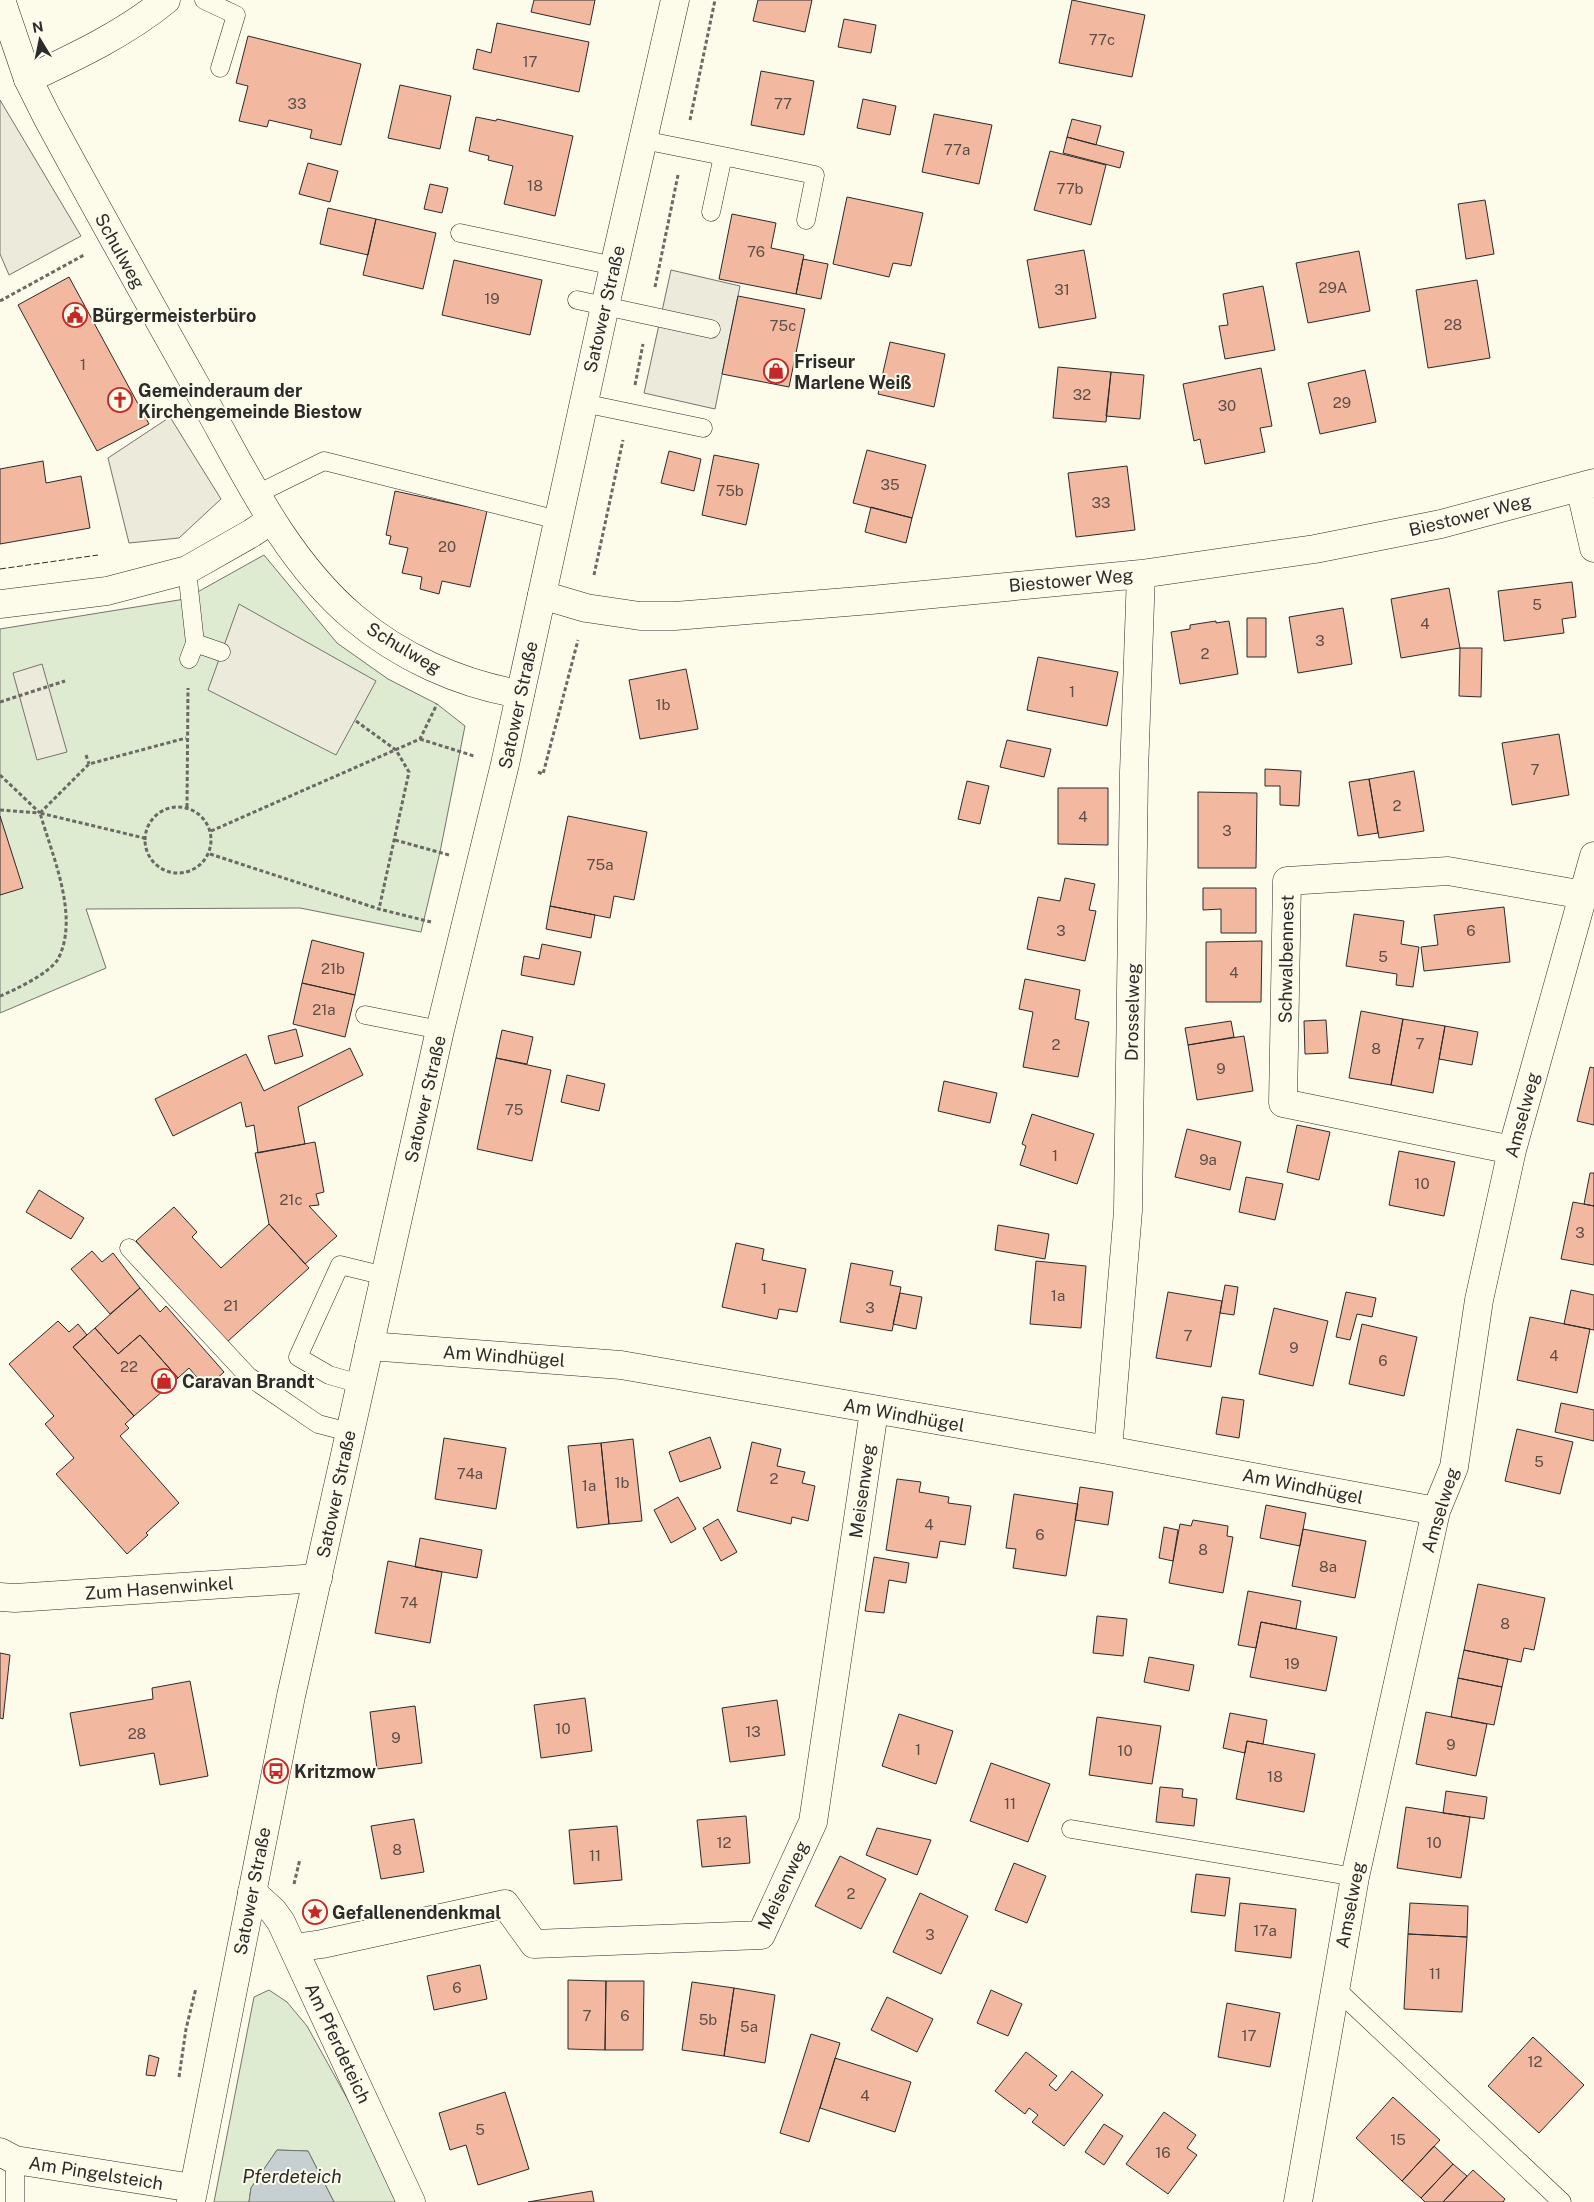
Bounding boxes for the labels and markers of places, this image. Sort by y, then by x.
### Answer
public building icon: Bürgermeisterbüro [62,302,88,328]
place label: Bürgermeisterbüro [92,305,256,326]
place label: Friseur Marlene Weiß [794,351,912,393]
shop icon: Friseur Marlene Weiß [763,358,789,384]
place label: Gemeinderaum der Kirchengemeinde Biestow [138,380,362,422]
church icon: Gemeinderaum der Kirchengemeinde Biestow [107,387,133,413]
shop icon: Caravan Brandt [151,1368,177,1394]
place label: Caravan Brandt [182,1371,315,1392]
bus stop icon: Kritzmow [263,1758,289,1784]
place label: Kritzmow [294,1761,376,1782]
place icon: Gefallenendenkmal [302,1899,328,1925]
place label: Gefallenendenkmal [332,1902,501,1923]

